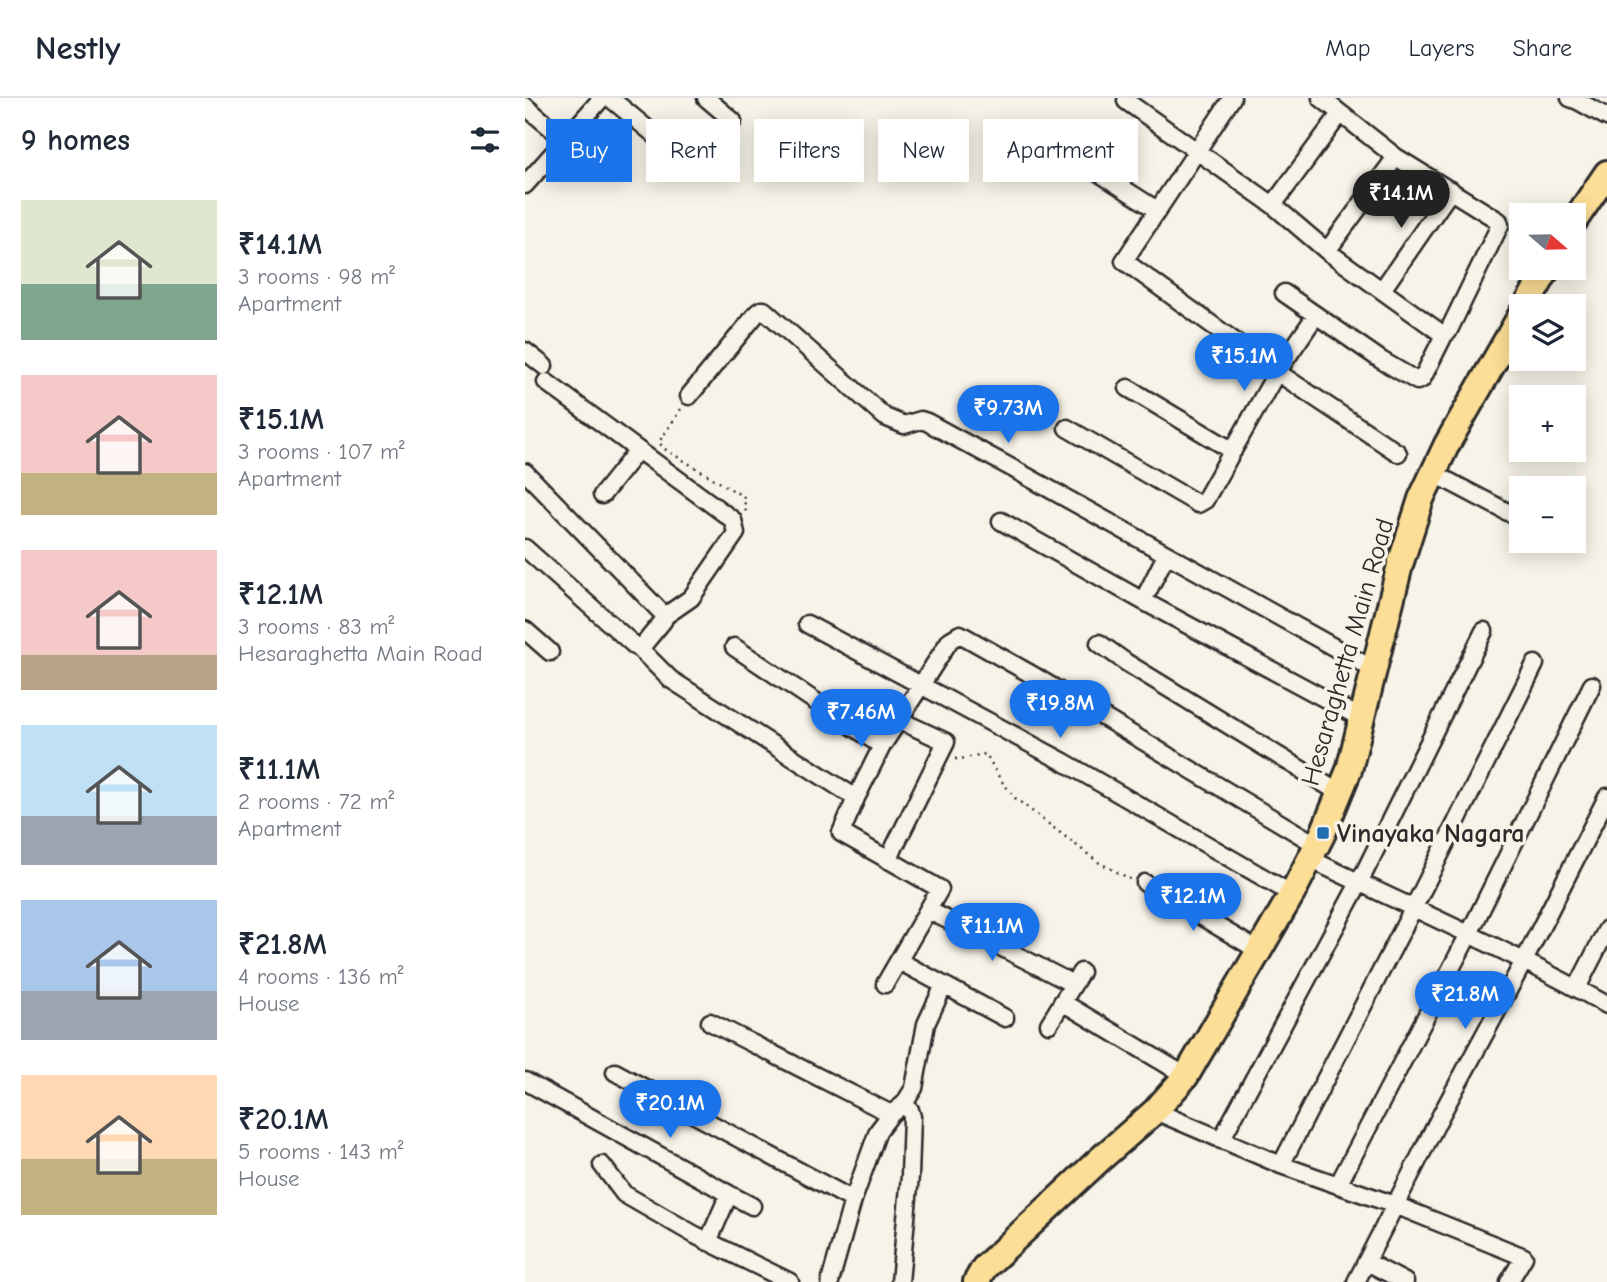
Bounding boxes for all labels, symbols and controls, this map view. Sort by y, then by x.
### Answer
text: Nestly [35,29,120,67]
text: Map [1325,34,1371,62]
text: Layers [1409,34,1474,62]
text: Share [1512,34,1572,62]
chip: Buy [546,119,632,182]
chip: Rent [646,119,740,182]
chip: Filters [754,119,864,182]
chip: New [878,119,969,182]
chip: Apartment [983,119,1138,182]
icon: filters [466,121,504,159]
text: 9 homes [21,123,130,158]
pin: ₹14.1M [1344,170,1458,230]
text: ₹14.1M [1369,179,1433,206]
north arrow [1509,203,1585,280]
map controls [1509,203,1586,553]
text: ₹14.1M [238,227,322,262]
icon: home [77,228,161,312]
text: 3 rooms · 98 m² [238,263,395,290]
text: Apartment [238,290,341,317]
button: layers [1509,294,1586,371]
pin: ₹15.1M [1187,334,1301,393]
text: ₹15.1M [1211,342,1277,369]
button: + [1509,385,1586,462]
pin: ₹9.73M [951,386,1065,445]
text: ₹9.73M [973,394,1043,421]
text: ₹15.1M [238,402,324,437]
icon: home [77,403,161,487]
text: 3 rooms · 107 m² [238,438,405,465]
text: Apartment [238,465,341,492]
button: − [1509,476,1586,553]
street label: Hesaraghetta Main Road [1295,515,1400,789]
text: ₹12.1M [238,577,323,612]
icon: home [77,578,161,662]
text: 3 rooms · 83 m² [238,613,394,640]
text: Hesaraghetta Main Road [238,640,483,667]
pin: ₹19.8M [1003,680,1117,740]
text: ₹19.8M [1026,689,1094,716]
pin: ₹7.46M [804,690,918,749]
text: ₹7.46M [826,698,896,725]
text: ₹11.1M [238,752,320,787]
icon: home [77,753,161,837]
text: 2 rooms · 72 m² [238,788,394,815]
text: Apartment [238,815,341,842]
place label: Vinayaka Nagara [1337,819,1525,849]
marker: Vinayaka Nagara [1315,825,1331,841]
pin: ₹12.1M [1136,874,1250,933]
text: ₹12.1M [1160,882,1226,909]
pin: ₹11.1M [935,904,1049,963]
text: ₹11.1M [961,912,1023,939]
text: ₹21.8M [238,927,327,962]
icon: home [77,928,161,1012]
text: 4 rooms · 136 m² [238,963,404,990]
pin: ₹21.8M [1408,972,1522,1031]
text: ₹21.8M [1431,980,1499,1007]
text: House [238,990,300,1017]
pin: ₹20.1M [613,1080,727,1140]
text: ₹20.1M [635,1089,705,1116]
text: ₹20.1M [238,1102,329,1137]
icon: home [77,1103,161,1187]
text: 5 rooms · 143 m² [238,1138,404,1165]
text: House [238,1165,300,1192]

